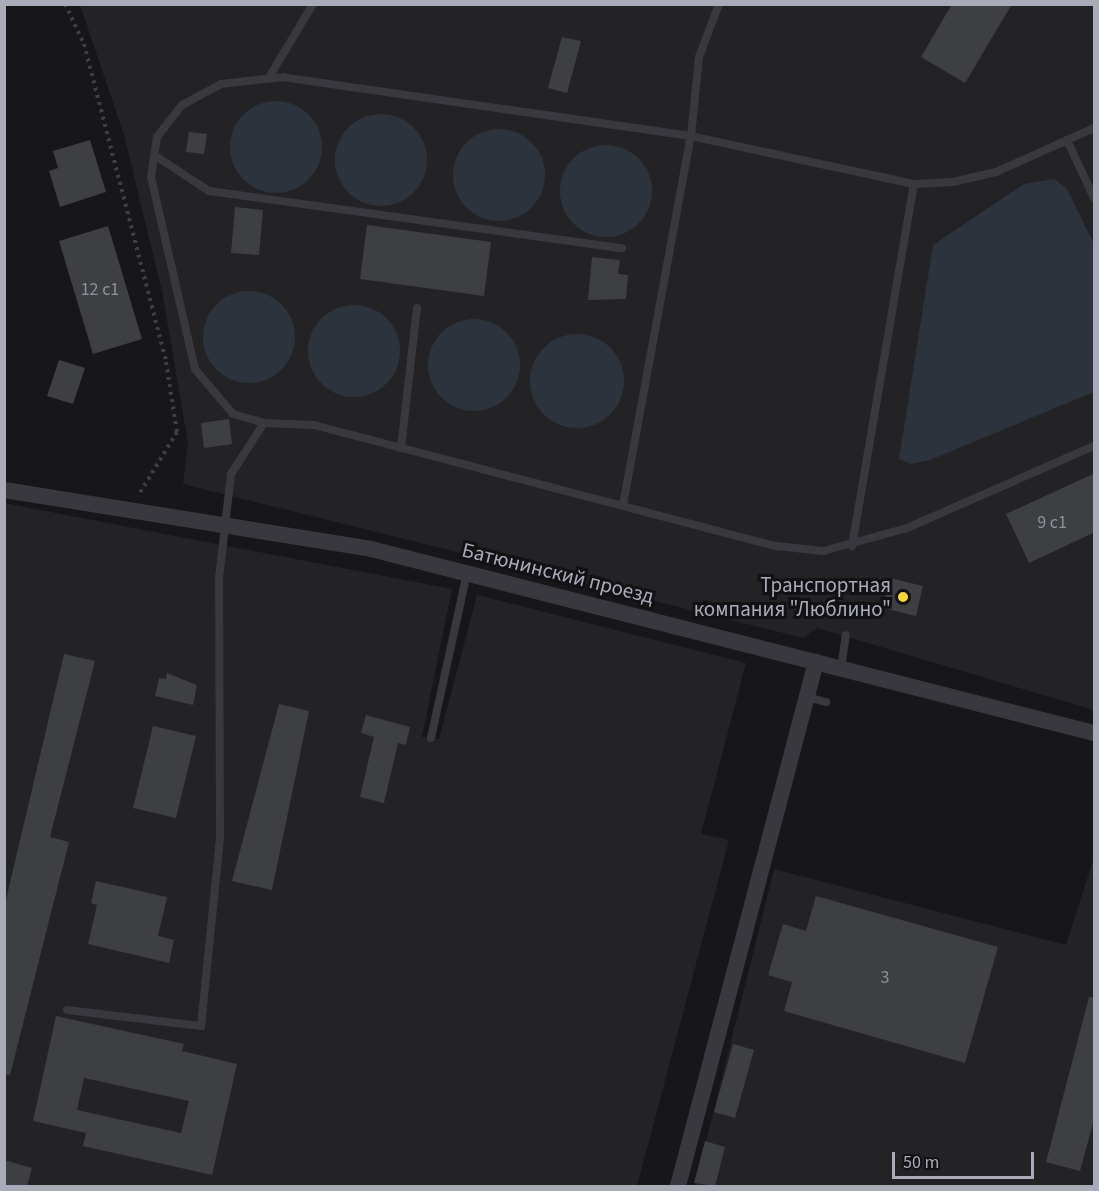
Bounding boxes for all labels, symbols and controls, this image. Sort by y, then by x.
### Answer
house number: 12 с1 [81,279,119,301]
house number: 9 с1 [1037,512,1067,534]
street label: Батюнинский проезд [459,537,657,609]
place label: Транспортная компания "Люблино" [694,572,891,622]
marker: Транспортная компания "Люблино" [896,590,910,604]
house number: 3 [881,967,889,989]
scale bar [895,1140,1038,1178]
text: 50 m [903,1150,939,1175]

